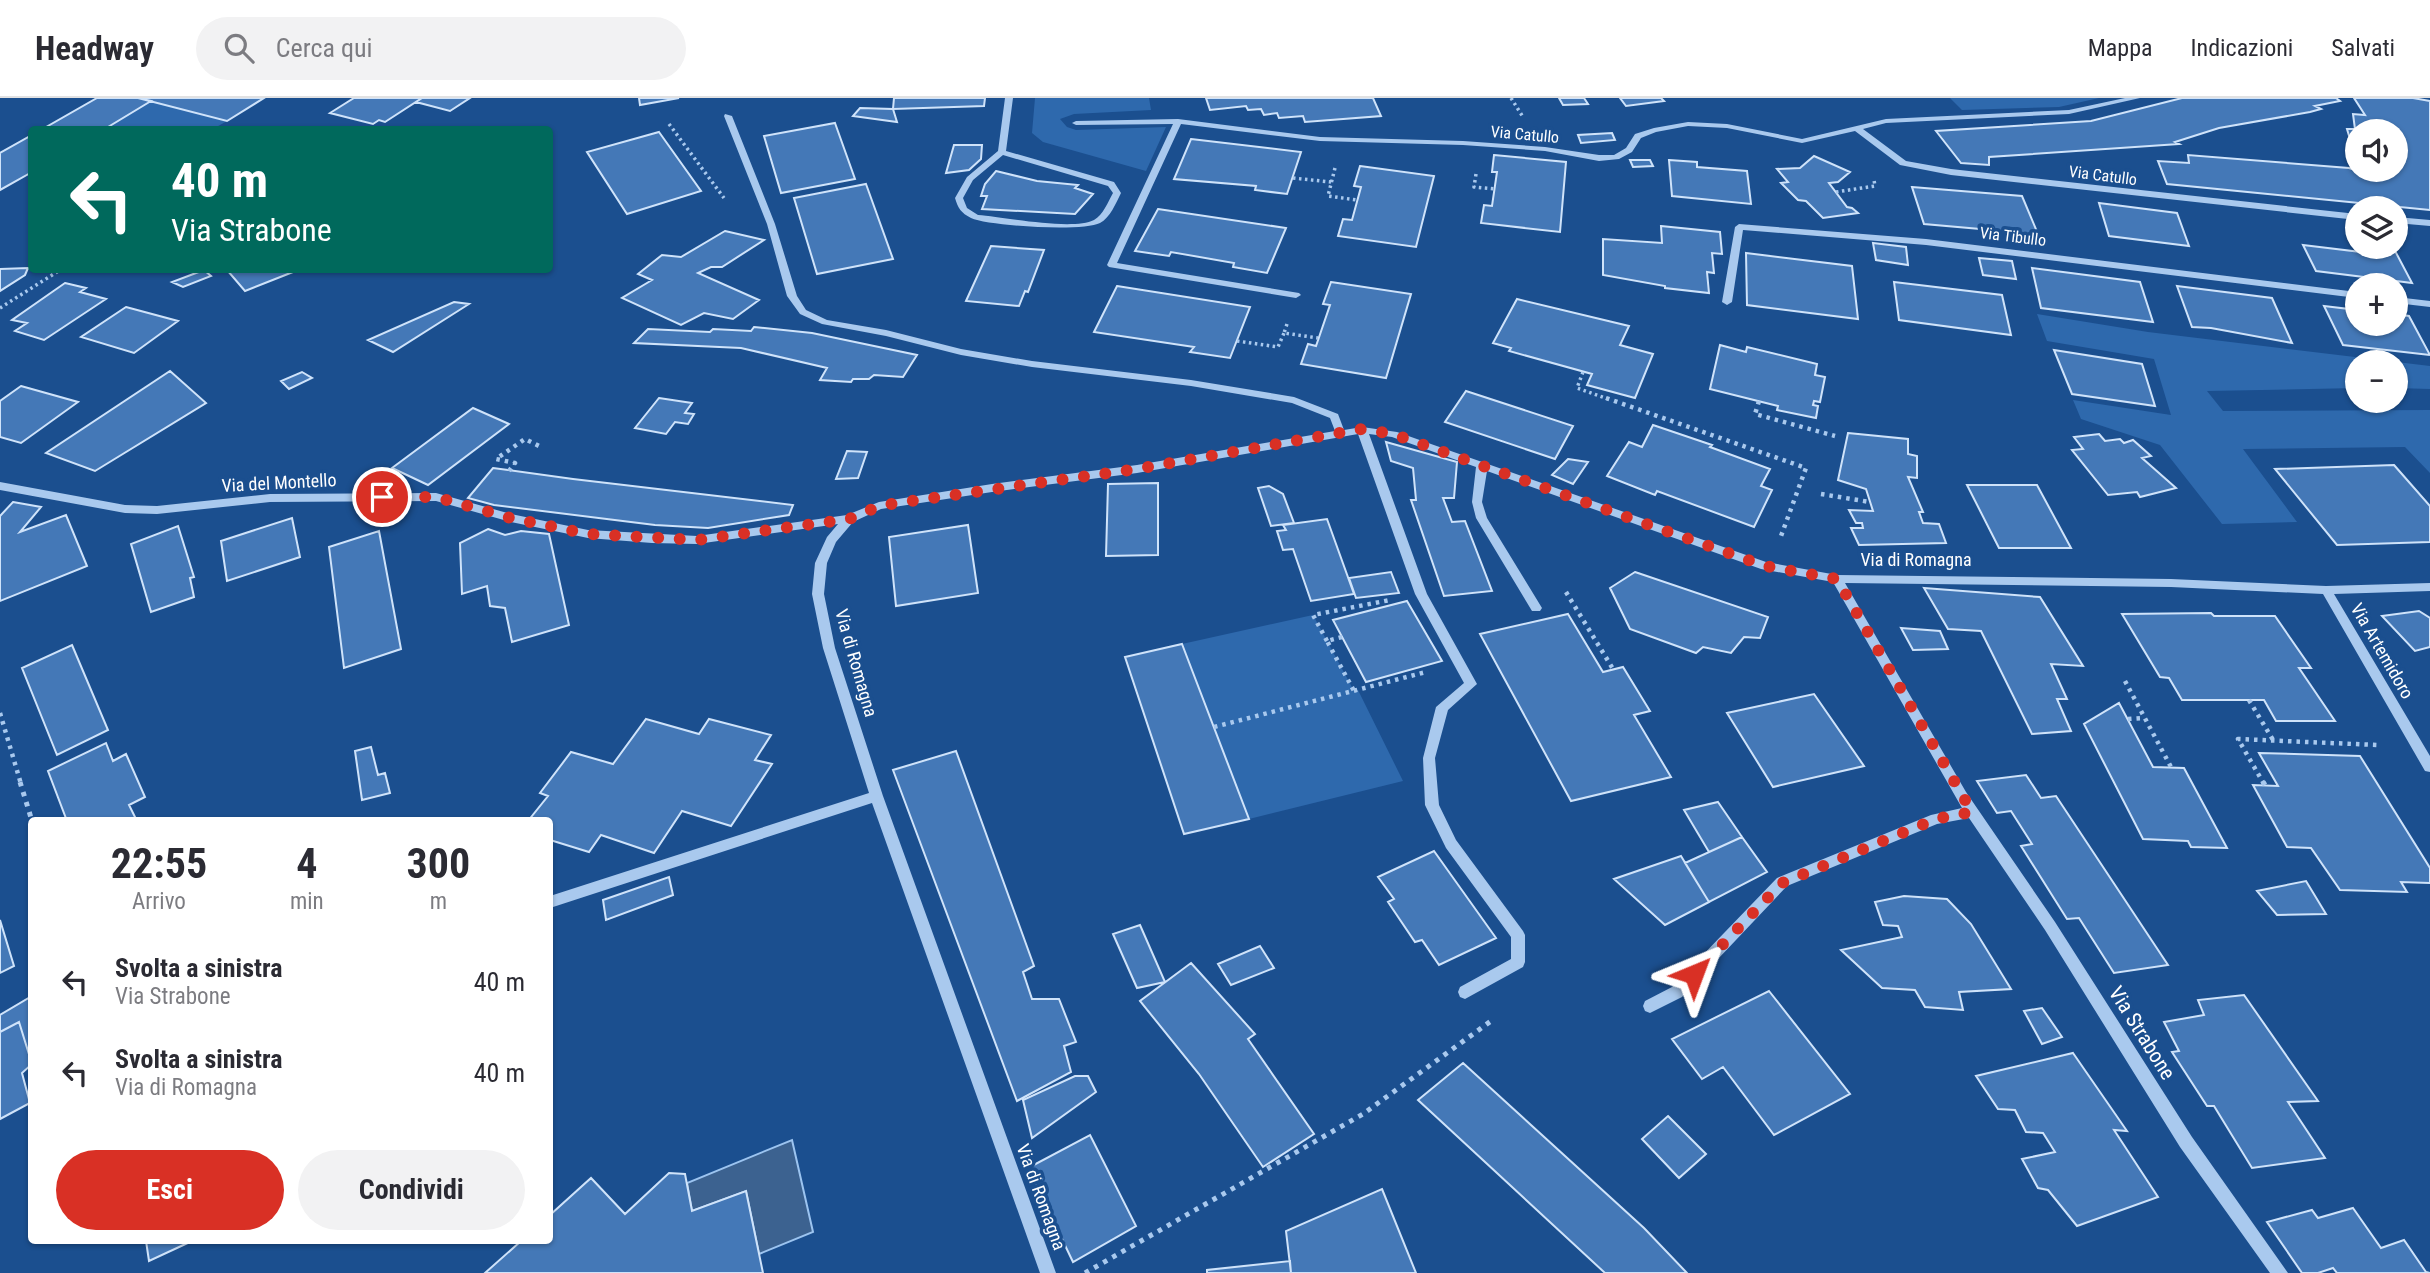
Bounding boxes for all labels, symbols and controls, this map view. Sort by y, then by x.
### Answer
search box [196,17,686,80]
text: Headway [35,29,154,68]
icon: search [220,29,258,67]
text: Cerca qui [276,33,372,63]
text: Mappa [2088,34,2153,62]
text: Indicazioni [2191,34,2293,62]
text: Salvati [2331,34,2395,62]
map controls [2345,119,2408,413]
button: sound [2345,119,2408,182]
street label: Via Catullo [1490,122,1560,147]
text: 40 m [171,152,268,209]
icon: left [56,154,147,245]
street label: Via Catullo [2068,162,2138,189]
button: layers [2345,196,2408,259]
text: Via Strabone [171,211,332,249]
street label: Via Tibullo [1979,223,2047,250]
button: + [2345,273,2408,336]
button: − [2345,350,2408,413]
pin [352,467,412,527]
street label: Via del Montello [221,469,337,496]
icon: arrive [363,478,401,516]
street label: Via di Romagna [1860,549,1972,570]
street label: Via Artemidoro [2347,599,2418,702]
street label: Via di Romagna [831,607,882,719]
text: 22:55 [111,839,207,888]
text: 4 [296,839,317,888]
text: 300 [406,839,470,888]
text: Arrivo [132,888,186,915]
text: min [290,888,324,915]
text: m [430,888,447,915]
position arrow [1657,937,1731,1011]
text: Svolta a sinistra [115,953,282,983]
icon: left [56,963,94,1001]
text: 40 m [474,967,525,997]
street label: Via Strabone [2104,982,2180,1084]
text: Via Strabone [115,983,231,1010]
text: Svolta a sinistra [115,1044,282,1074]
icon: left [56,1054,94,1092]
text: 40 m [474,1058,525,1088]
text: Via di Romagna [115,1074,257,1101]
street label: Via di Romagna [1013,1141,1070,1253]
button: Esci [56,1150,284,1230]
button: Condividi [298,1150,525,1230]

